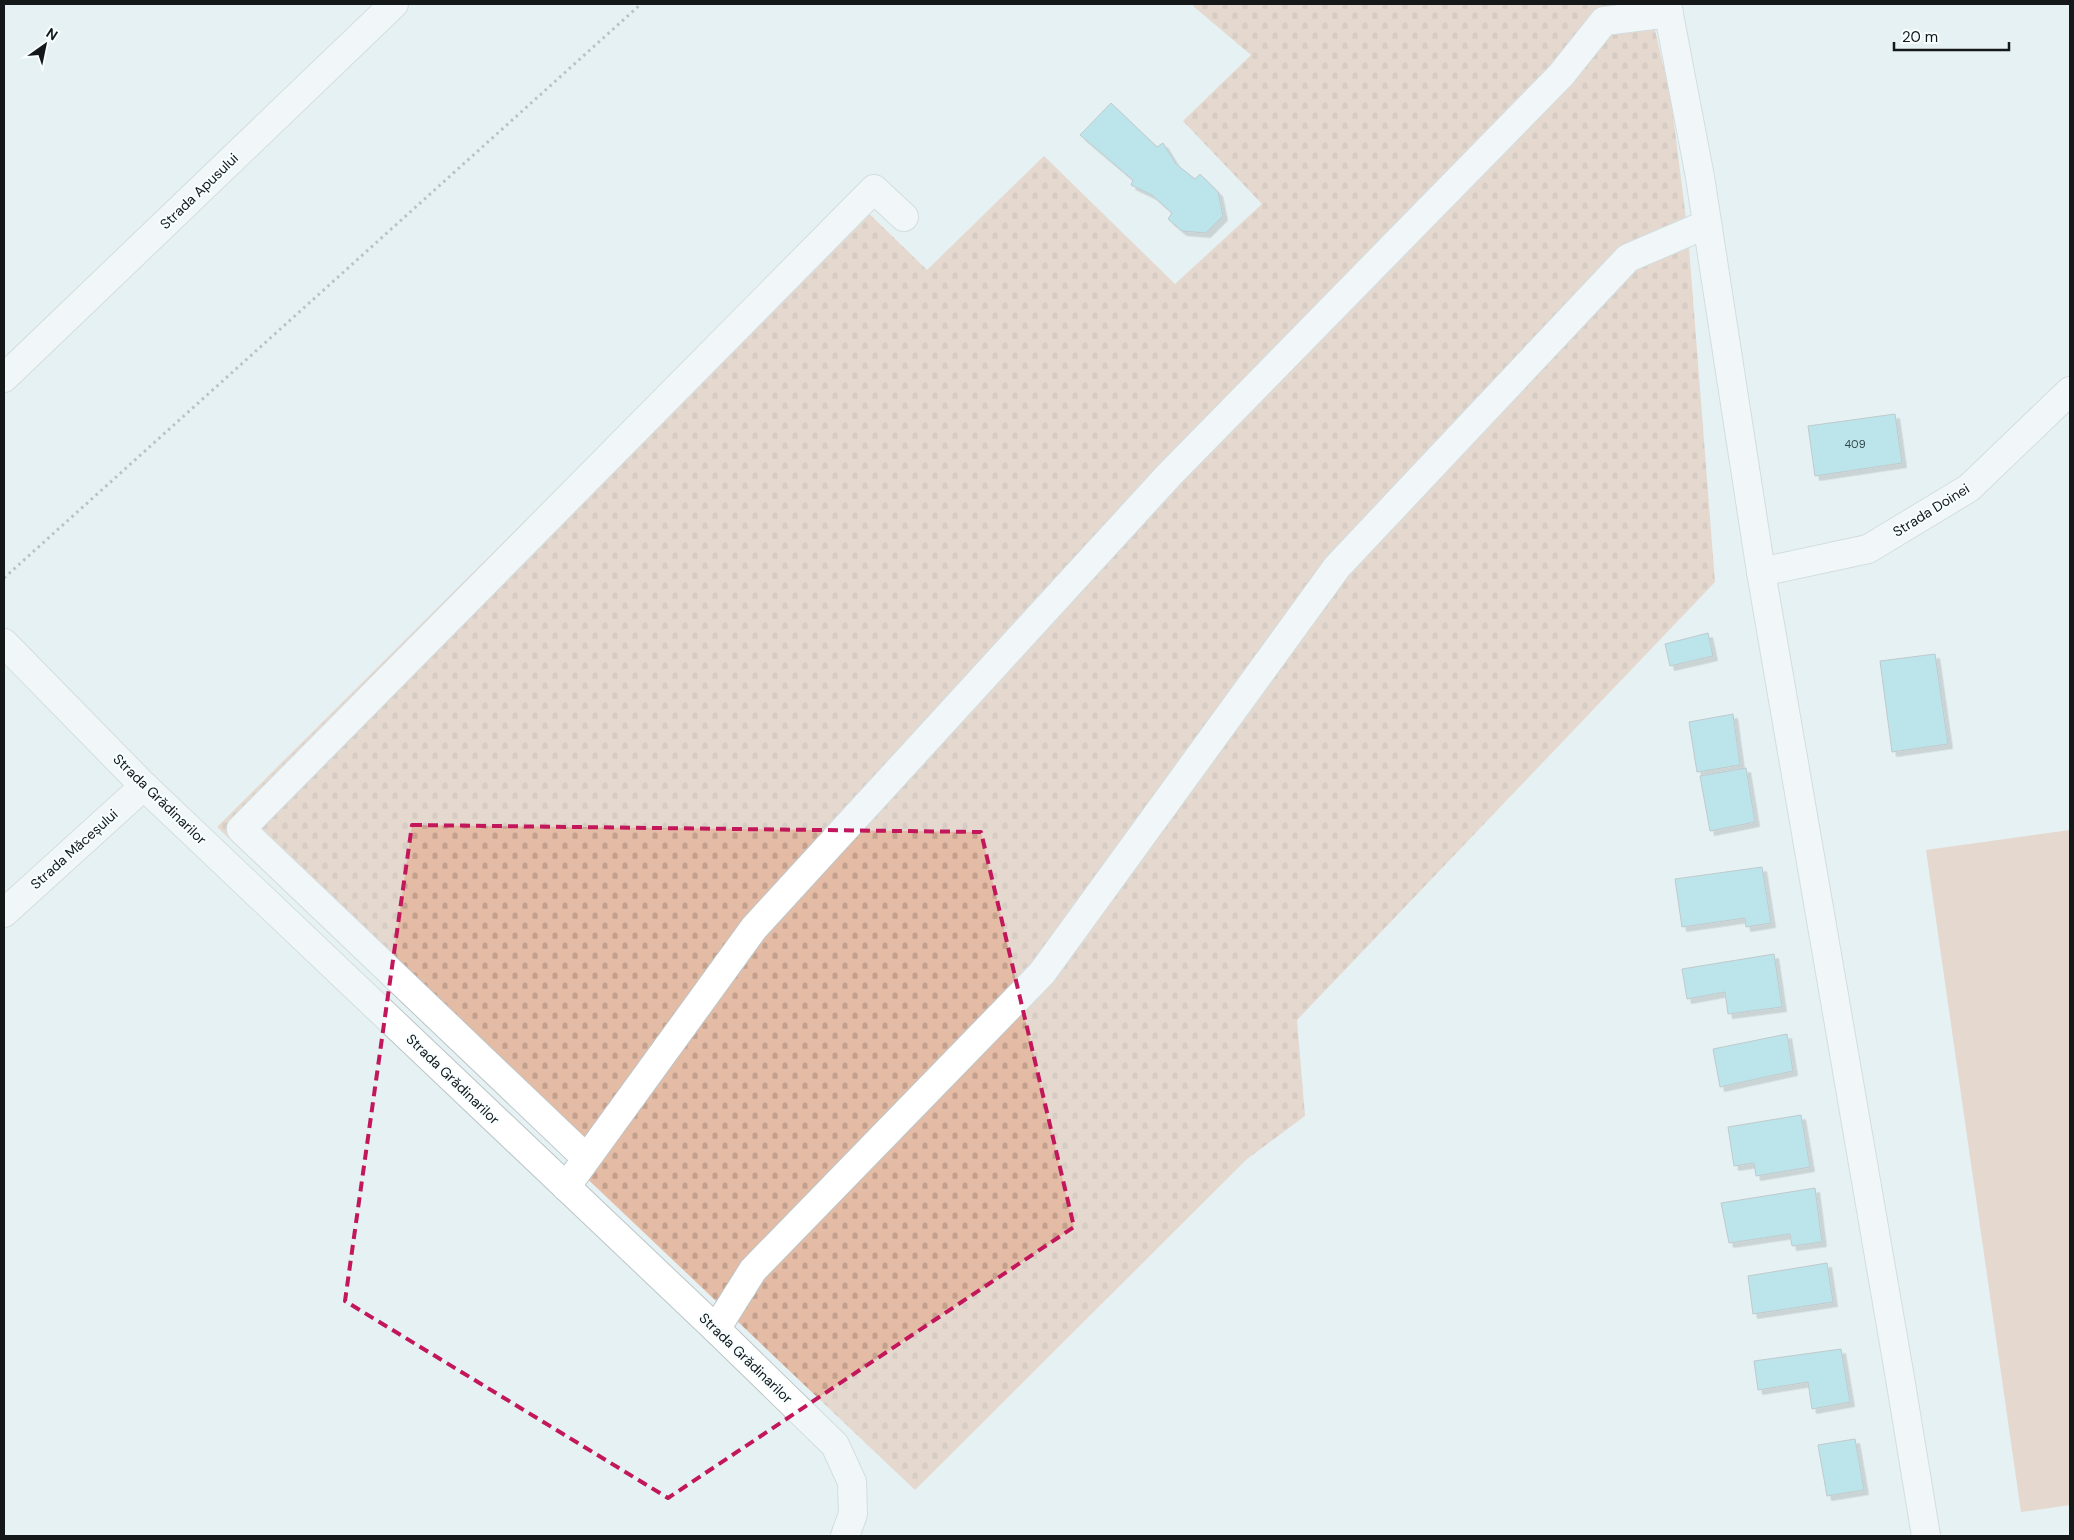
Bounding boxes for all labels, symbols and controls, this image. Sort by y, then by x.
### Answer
north arrow [20,20,70,70]
scale bar [1894,20,2009,52]
text: N [43,24,61,44]
text: 20 m [1902,27,1938,47]
street label: Strada Apusului [156,149,242,233]
house number: 409 [1844,437,1866,451]
street label: Strada Doinei [1889,479,1973,541]
street label: Strada Grădinarilor [110,750,210,848]
street label: Strada Măceșului [27,805,121,893]
street label: Strada Grădinarilor [403,1030,503,1128]
street label: Strada Grădinarilor [696,1309,796,1407]

